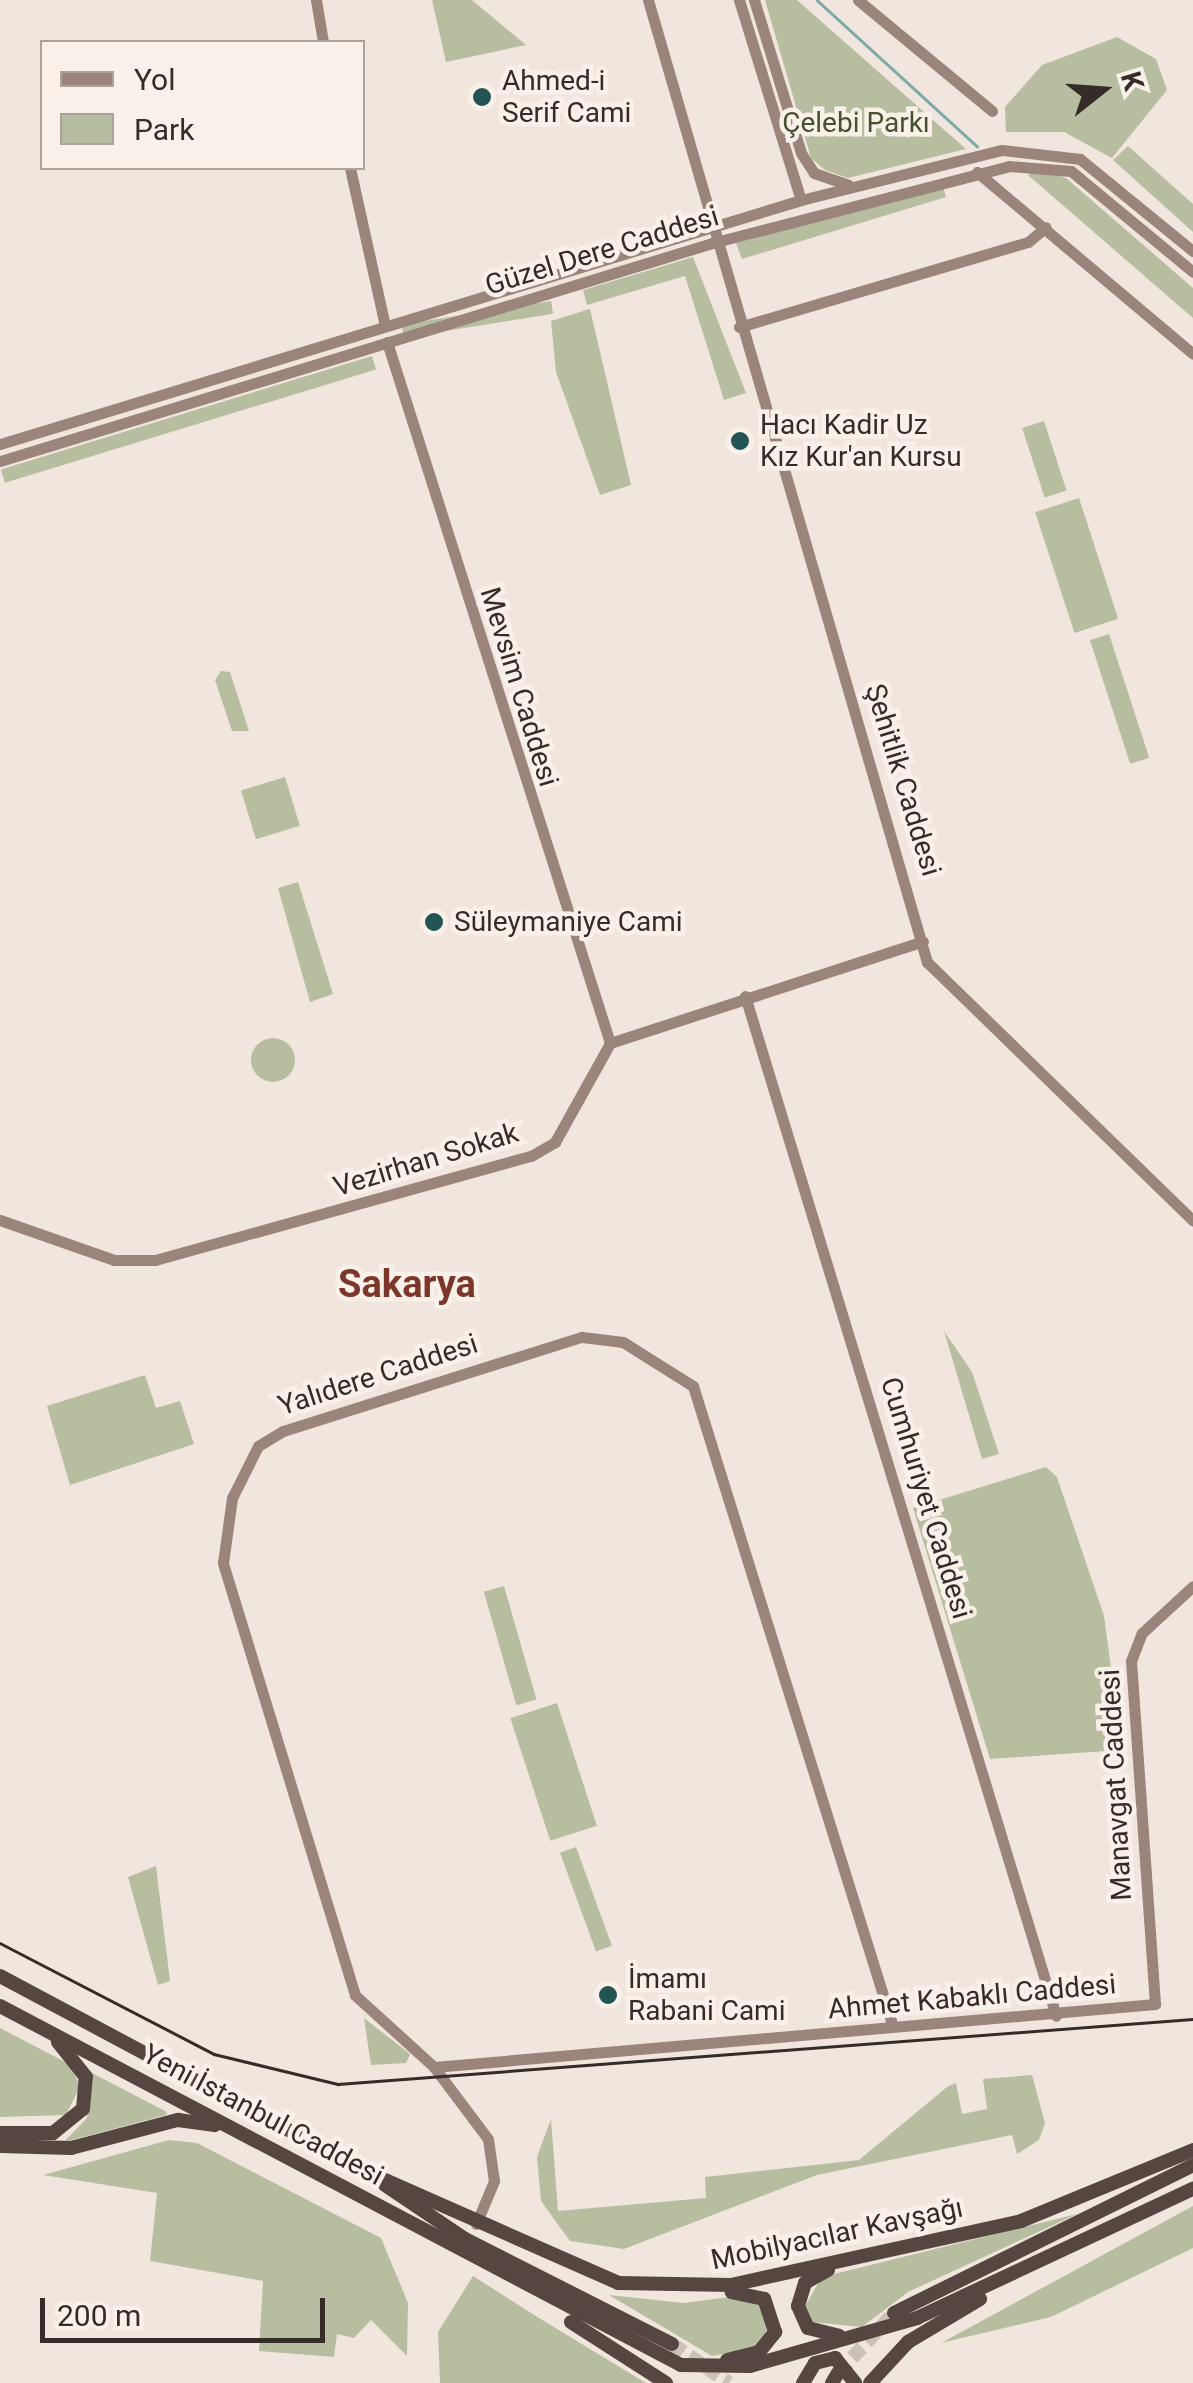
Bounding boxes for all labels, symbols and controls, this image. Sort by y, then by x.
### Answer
legend [40,40,365,170]
north arrow [1053,40,1153,140]
text: Yol [134,62,175,97]
place label: Ahmed-i Serif Cami [502,64,631,130]
text: K [1114,68,1151,94]
marker: Ahmed-i Serif Cami [471,86,493,108]
park label: Çelebi Parkı [782,106,930,140]
text: Park [134,112,194,147]
street label: Güzel Dere Caddesi [481,200,723,302]
place label: Hacı Kadir Uz Kız Kur'an Kursu [760,408,962,474]
marker: Hacı Kadir Uz Kız Kur'an Kursu [729,430,751,452]
street label: Mevsim Caddesi [473,583,565,791]
street label: Şehitlik Caddesi [858,680,948,880]
place label: Süleymaniye Cami [454,905,683,939]
marker: Süleymaniye Cami [423,911,445,933]
street label: Vezirhan Sokak [330,1116,522,1204]
district label: Sakarya [338,1262,476,1308]
street label: Yalıdere Caddesi [274,1327,482,1423]
street label: Cumhuriyet Caddesi [873,1373,979,1623]
street label: Manavgat Caddesi [1093,1668,1139,1902]
place label: İmamı Rabani Cami [628,1962,785,2028]
street label: Ahmet Kabaklı Caddesi [827,1968,1117,2026]
marker: İmamı Rabani Cami [597,1984,619,2006]
street label: Yeni İstanbul Caddesi [137,2037,389,2193]
street label: Mobilyacılar Kavşağı [708,2191,966,2277]
scale bar [45,2278,330,2340]
text: 200 m [57,2298,141,2333]

